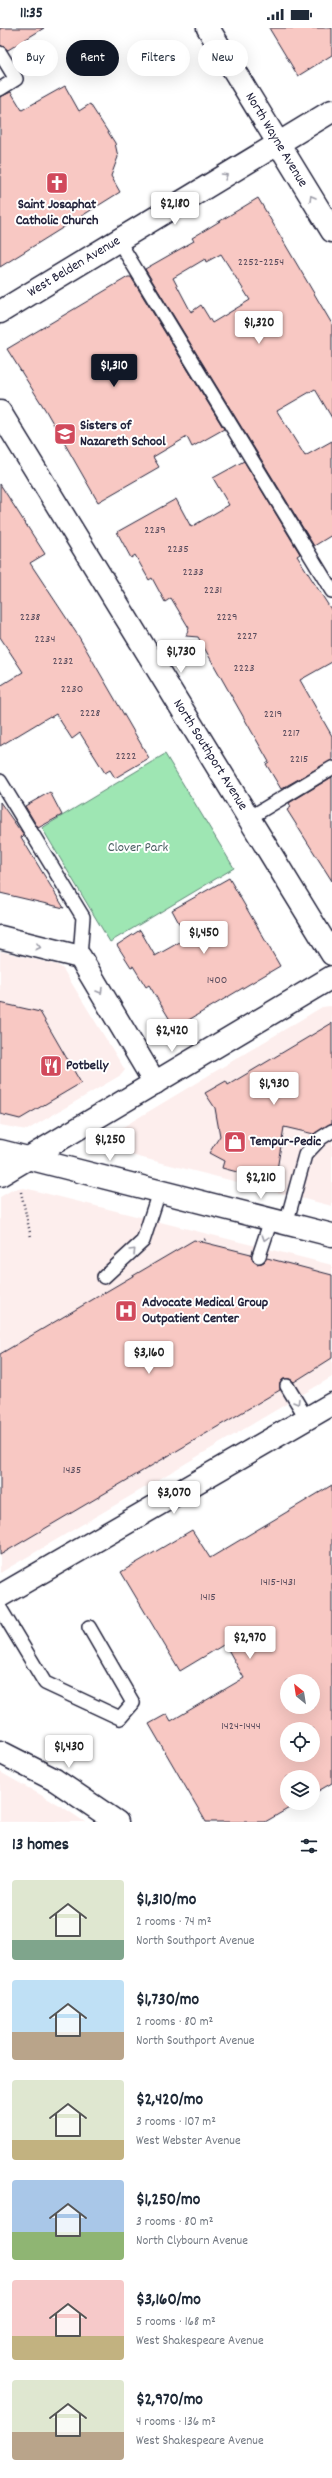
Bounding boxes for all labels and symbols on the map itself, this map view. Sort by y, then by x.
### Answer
street label: North Wayne Avenue [240,89,312,191]
church icon: Saint Josaphat Catholic Church [44,170,70,196]
one-way arrow [221,173,228,180]
pin: $2,180 [142,192,208,226]
place label: Saint Josaphat Catholic Church [16,195,99,231]
one-way arrow [309,195,316,202]
street label: West Belden Avenue [24,231,124,303]
house number: 2252-2254 [238,254,284,271]
pin: $1,320 [226,311,292,345]
pin: $1,310 [81,354,147,388]
place label: Sisters of Nazareth School [80,416,166,452]
school or university icon: Sisters of Nazareth School [52,421,78,447]
house number: 2239 [144,522,166,539]
house number: 2235 [167,541,189,558]
house number: 2233 [182,564,204,581]
house number: 2231 [204,582,222,599]
house number: 2238 [20,609,40,626]
house number: 2229 [216,609,238,626]
house number: 2227 [237,628,258,645]
house number: 2234 [35,631,55,648]
pin: $1,730 [148,640,214,674]
house number: 2232 [52,653,74,670]
house number: 2223 [233,660,255,677]
house number: 2230 [61,681,83,698]
street label: North Southport Avenue [168,696,252,814]
house number: 2228 [80,705,100,722]
house number: 2219 [264,706,282,723]
house number: 2217 [282,725,300,742]
house number: 2222 [116,748,136,765]
house number: 2215 [290,751,308,768]
park label: Clover Park [108,838,169,858]
pin: $1,450 [171,921,237,955]
one-way arrow [35,942,41,950]
house number: 1400 [207,972,227,989]
one-way arrow [95,987,102,994]
pin: $2,420 [139,1019,205,1053]
restaurant icon: Potbelly [38,1053,64,1079]
place label: Potbelly [66,1056,110,1076]
pin: $1,930 [241,1072,307,1106]
pin: $1,250 [77,1128,143,1162]
shop icon: Tempur-Pedic [222,1129,248,1155]
place label: Tempur-Pedic [250,1132,321,1152]
pin: $2,210 [228,1166,294,1200]
one-way arrow [261,1235,270,1242]
one-way arrow [128,1248,136,1256]
place label: Advocate Medical Group Outpatient Center [142,1293,269,1329]
hospital icon: Advocate Medical Group Outpatient Center [113,1298,139,1324]
pin: $3,160 [116,1341,182,1375]
one-way arrow [293,1398,300,1405]
house number: 1435 [63,1462,81,1479]
pin: $3,070 [141,1481,207,1515]
house number: 1415-1431 [260,1574,296,1591]
house number: 1415 [200,1589,216,1606]
pin: $2,970 [217,1626,283,1660]
north arrow [280,1674,320,1714]
house number: 1424-1444 [221,1718,261,1735]
pin: $1,430 [36,1735,102,1769]

